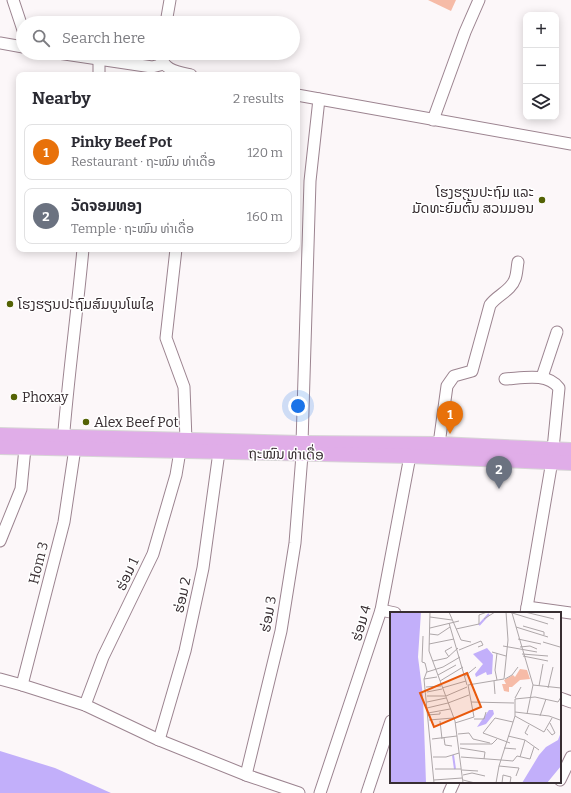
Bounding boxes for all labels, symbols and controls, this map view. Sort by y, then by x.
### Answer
map controls [523,12,559,120]
button: + [523,12,559,48]
search box [16,16,300,60]
icon: search [30,27,52,49]
text: Search here [62,29,145,47]
button: − [523,48,559,84]
button: layers [523,84,559,120]
text: Nearby [32,88,91,109]
text: 2 results [233,91,284,106]
text: Pinky Beef Pot [71,133,172,151]
text: 1 [43,145,49,160]
text: 120 m [247,145,283,160]
text: Restaurant · ຖະໝົນ ທ່າເດື່ອ [71,154,216,169]
place label: ໂຮງຮຽນປະຖົມ ແລະ ມັດທະຍົມຕົ້ນ ສວນມອນ [412,184,534,217]
marker: ໂຮງຮຽນປະຖົມ ແລະ ມັດທະຍົມຕົ້ນ ສວນມອນ [537,195,547,205]
text: ວັດຈອມທອງ [71,197,142,215]
text: 2 [42,209,50,224]
text: 160 m [247,209,283,224]
text: Temple · ຖະໝົນ ທ່າເດື່ອ [71,221,194,236]
place label: ໂຮງຮຽນປະຖົມສົມບູນໂພໄຊ [17,296,154,313]
marker: ໂຮງຮຽນປະຖົມສົມບູນໂພໄຊ [5,299,15,309]
place label: Phoxay [22,389,69,406]
marker: Phoxay [9,392,19,402]
your location [288,396,308,416]
pin: 1 [437,401,463,434]
place label: Alex Beef Pot [94,414,179,431]
marker: Alex Beef Pot [81,417,91,427]
street label: ຖະໝົນ ທ່າເດື່ອ [248,442,324,464]
pin: 2 [486,456,512,489]
street label: Hom 3 [25,540,52,586]
street label: ຮ່ອມ 1 [112,555,143,593]
street label: ຮ່ອມ 2 [170,576,195,615]
street label: ຮ່ອມ 3 [257,595,280,634]
street label: ຮ່ອມ 4 [348,603,375,643]
inset map [390,612,561,783]

